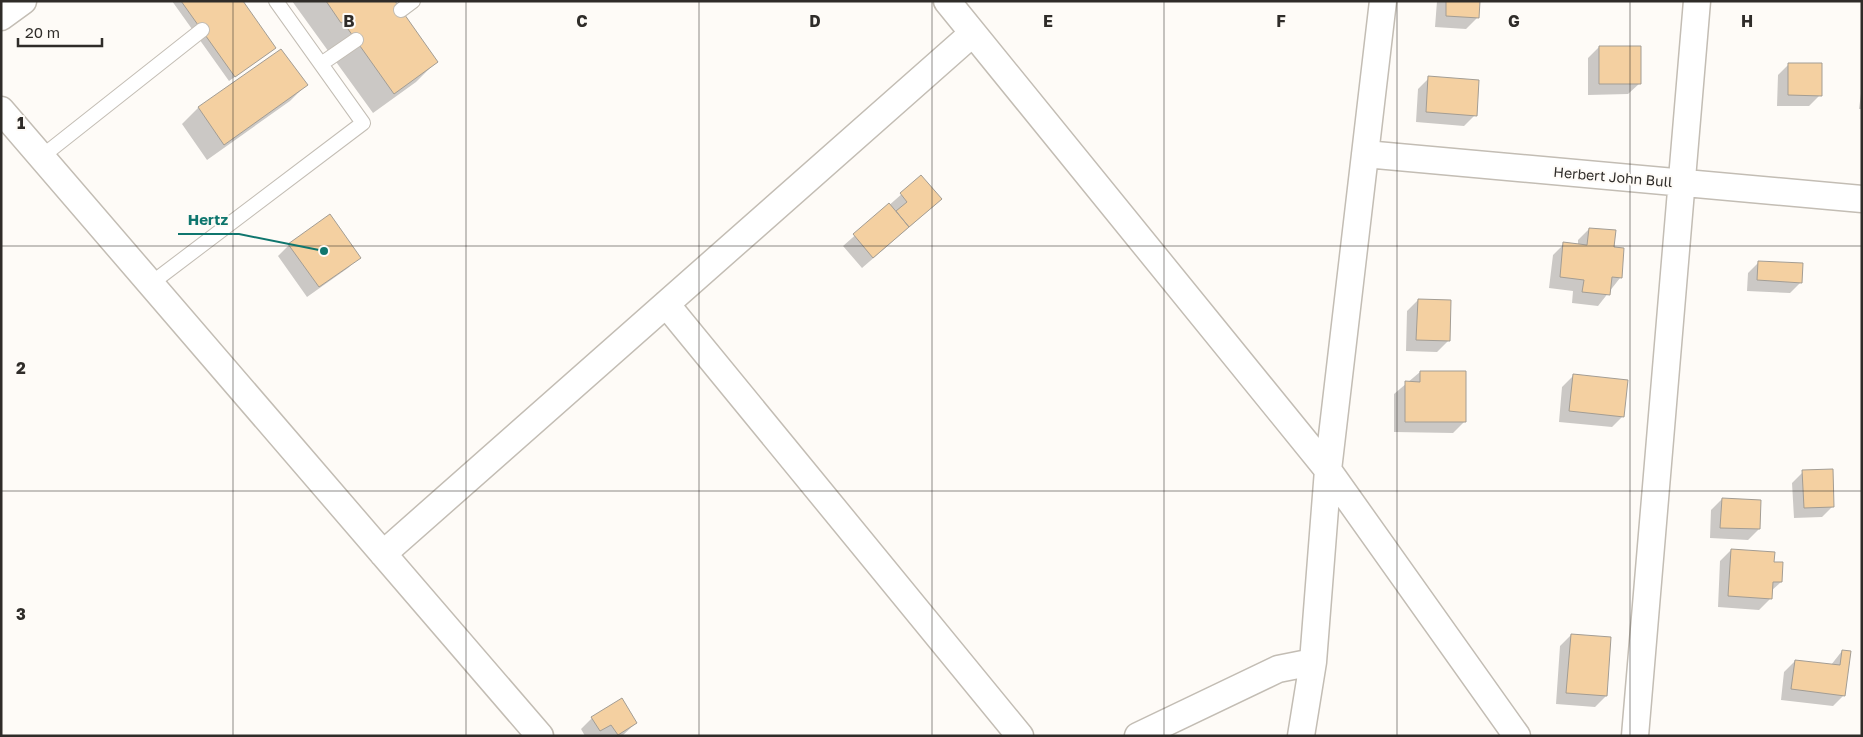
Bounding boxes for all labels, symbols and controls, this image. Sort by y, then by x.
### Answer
text: B [343,11,355,31]
text: C [576,11,588,31]
text: D [809,11,821,31]
text: E [1043,11,1053,31]
text: F [1276,11,1286,31]
text: G [1508,11,1520,31]
text: H [1741,11,1753,31]
scale bar [18,15,101,47]
text: 20 m [25,23,60,41]
text: 1 [17,113,25,133]
street label: Herbert John Bull [1553,163,1673,190]
callout: Hertz [178,204,239,234]
text: Hertz [188,210,228,228]
text: 2 [16,358,26,378]
text: 3 [16,604,26,624]

